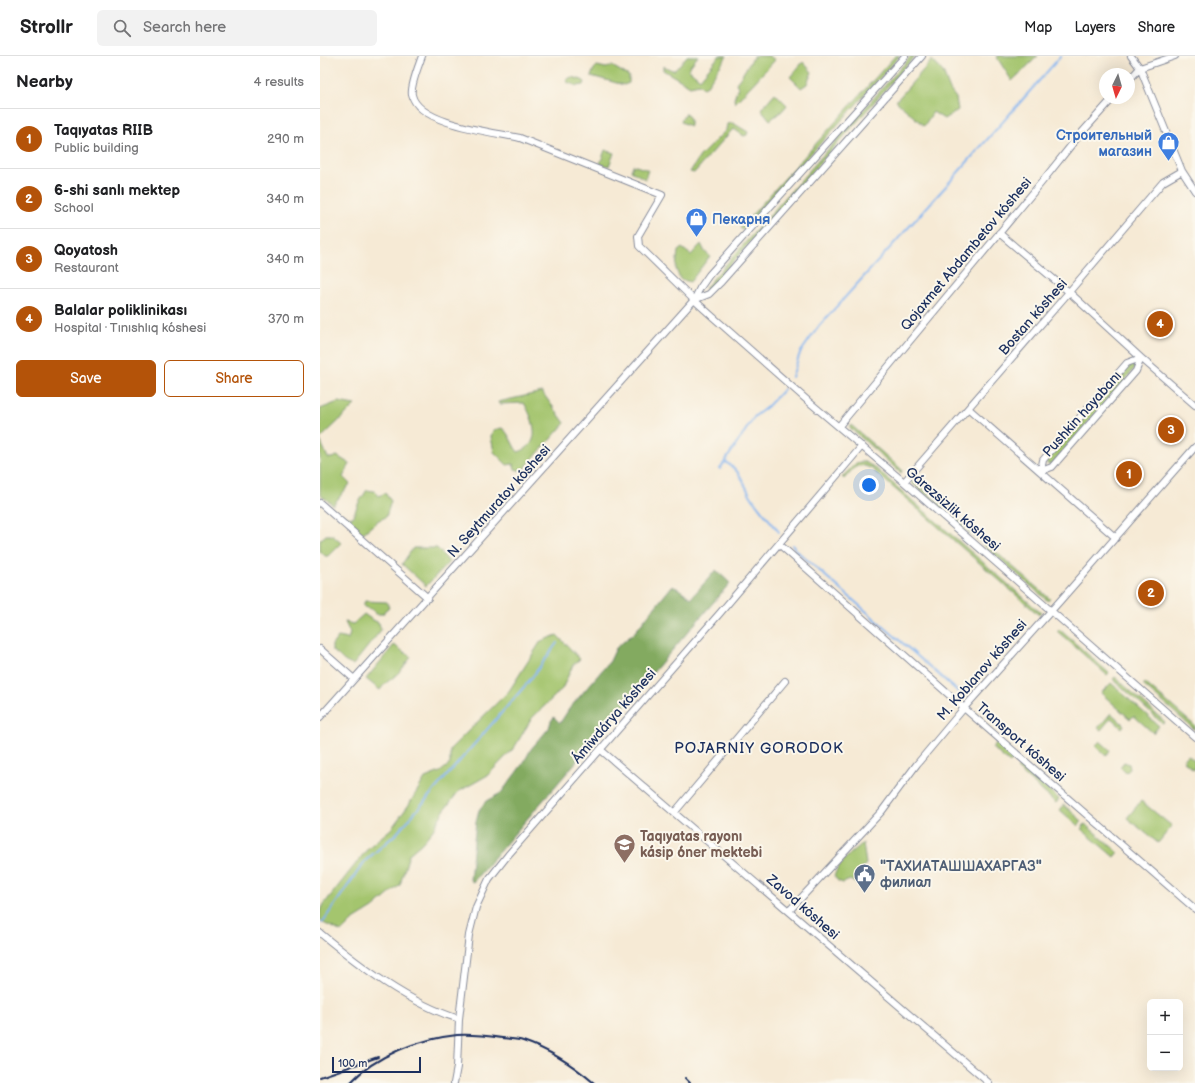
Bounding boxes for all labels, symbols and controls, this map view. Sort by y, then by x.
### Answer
search box [97,10,377,46]
text: Strollr [20,16,73,39]
icon: search [111,17,133,39]
text: Search here [143,18,226,37]
text: Map [1024,19,1052,36]
text: Layers [1074,19,1116,36]
text: Share [1138,19,1175,36]
north arrow [1099,68,1135,104]
text: Nearby [16,72,73,92]
text: 4 results [254,74,304,90]
text: Taqıyatas RIIB [54,121,153,140]
place label: Строительный магазин [1056,127,1152,160]
shop icon: Строительный магазин [1155,130,1181,163]
text: 1 [26,131,32,147]
text: 290 m [267,131,304,147]
text: Public building [54,140,139,156]
street label: Qojaxmet Abdambetov kóshesi [897,174,1035,334]
text: 6-shi sanlı mektep [54,181,180,200]
text: 2 [25,191,33,207]
text: 340 m [266,191,304,207]
text: School [54,200,94,216]
shop icon: Пекарня [684,206,710,239]
place label: Пекарня [712,211,770,228]
text: Qoyatosh [54,241,118,260]
text: 3 [25,251,33,267]
text: 340 m [266,251,304,267]
text: Restaurant [54,260,119,276]
street label: Bostan kóshesi [995,275,1071,359]
text: Balalar poliklinikası [54,301,187,320]
pin: 4 [1147,309,1173,339]
text: 4 [25,311,33,327]
text: 370 m [268,311,304,327]
text: Hospital · Tınıshlıq kóshesi [54,320,206,336]
button: Save [16,360,156,397]
button: Share [164,360,304,397]
street label: Pushkin hayabanı [1039,368,1125,460]
pin: 3 [1158,415,1184,445]
street label: N. Seytmuratov kóshesi [444,441,554,561]
pin: 1 [1116,459,1142,489]
street label: Gárezsizlik kóshesi [902,463,1004,555]
your location [859,475,879,495]
pin: 2 [1138,578,1164,608]
street label: M. Koblanov kóshesi [933,616,1031,724]
street label: Ámiwdárya kóshesi [567,665,660,767]
street label: Transport kóshesi [973,699,1069,785]
district label: POJARNIY GORODOK [674,739,844,758]
place label: Taqıyatas rayonı kásip óner mektebi [640,828,762,861]
school or university icon: Taqıyatas rayonı kásip óner mektebi [611,831,637,864]
place label: "ТАХИАТАШШАХАРГАЗ" филиал [880,858,1042,891]
public building icon: "ТАХИАТАШШАХАРГАЗ" филиал [852,861,878,894]
street label: Zavod kóshesi [762,870,843,943]
map controls [1147,999,1183,1071]
button: + [1147,999,1183,1035]
button: − [1147,1035,1183,1071]
scale bar [332,1055,421,1074]
text: 100 m [338,1057,367,1070]

